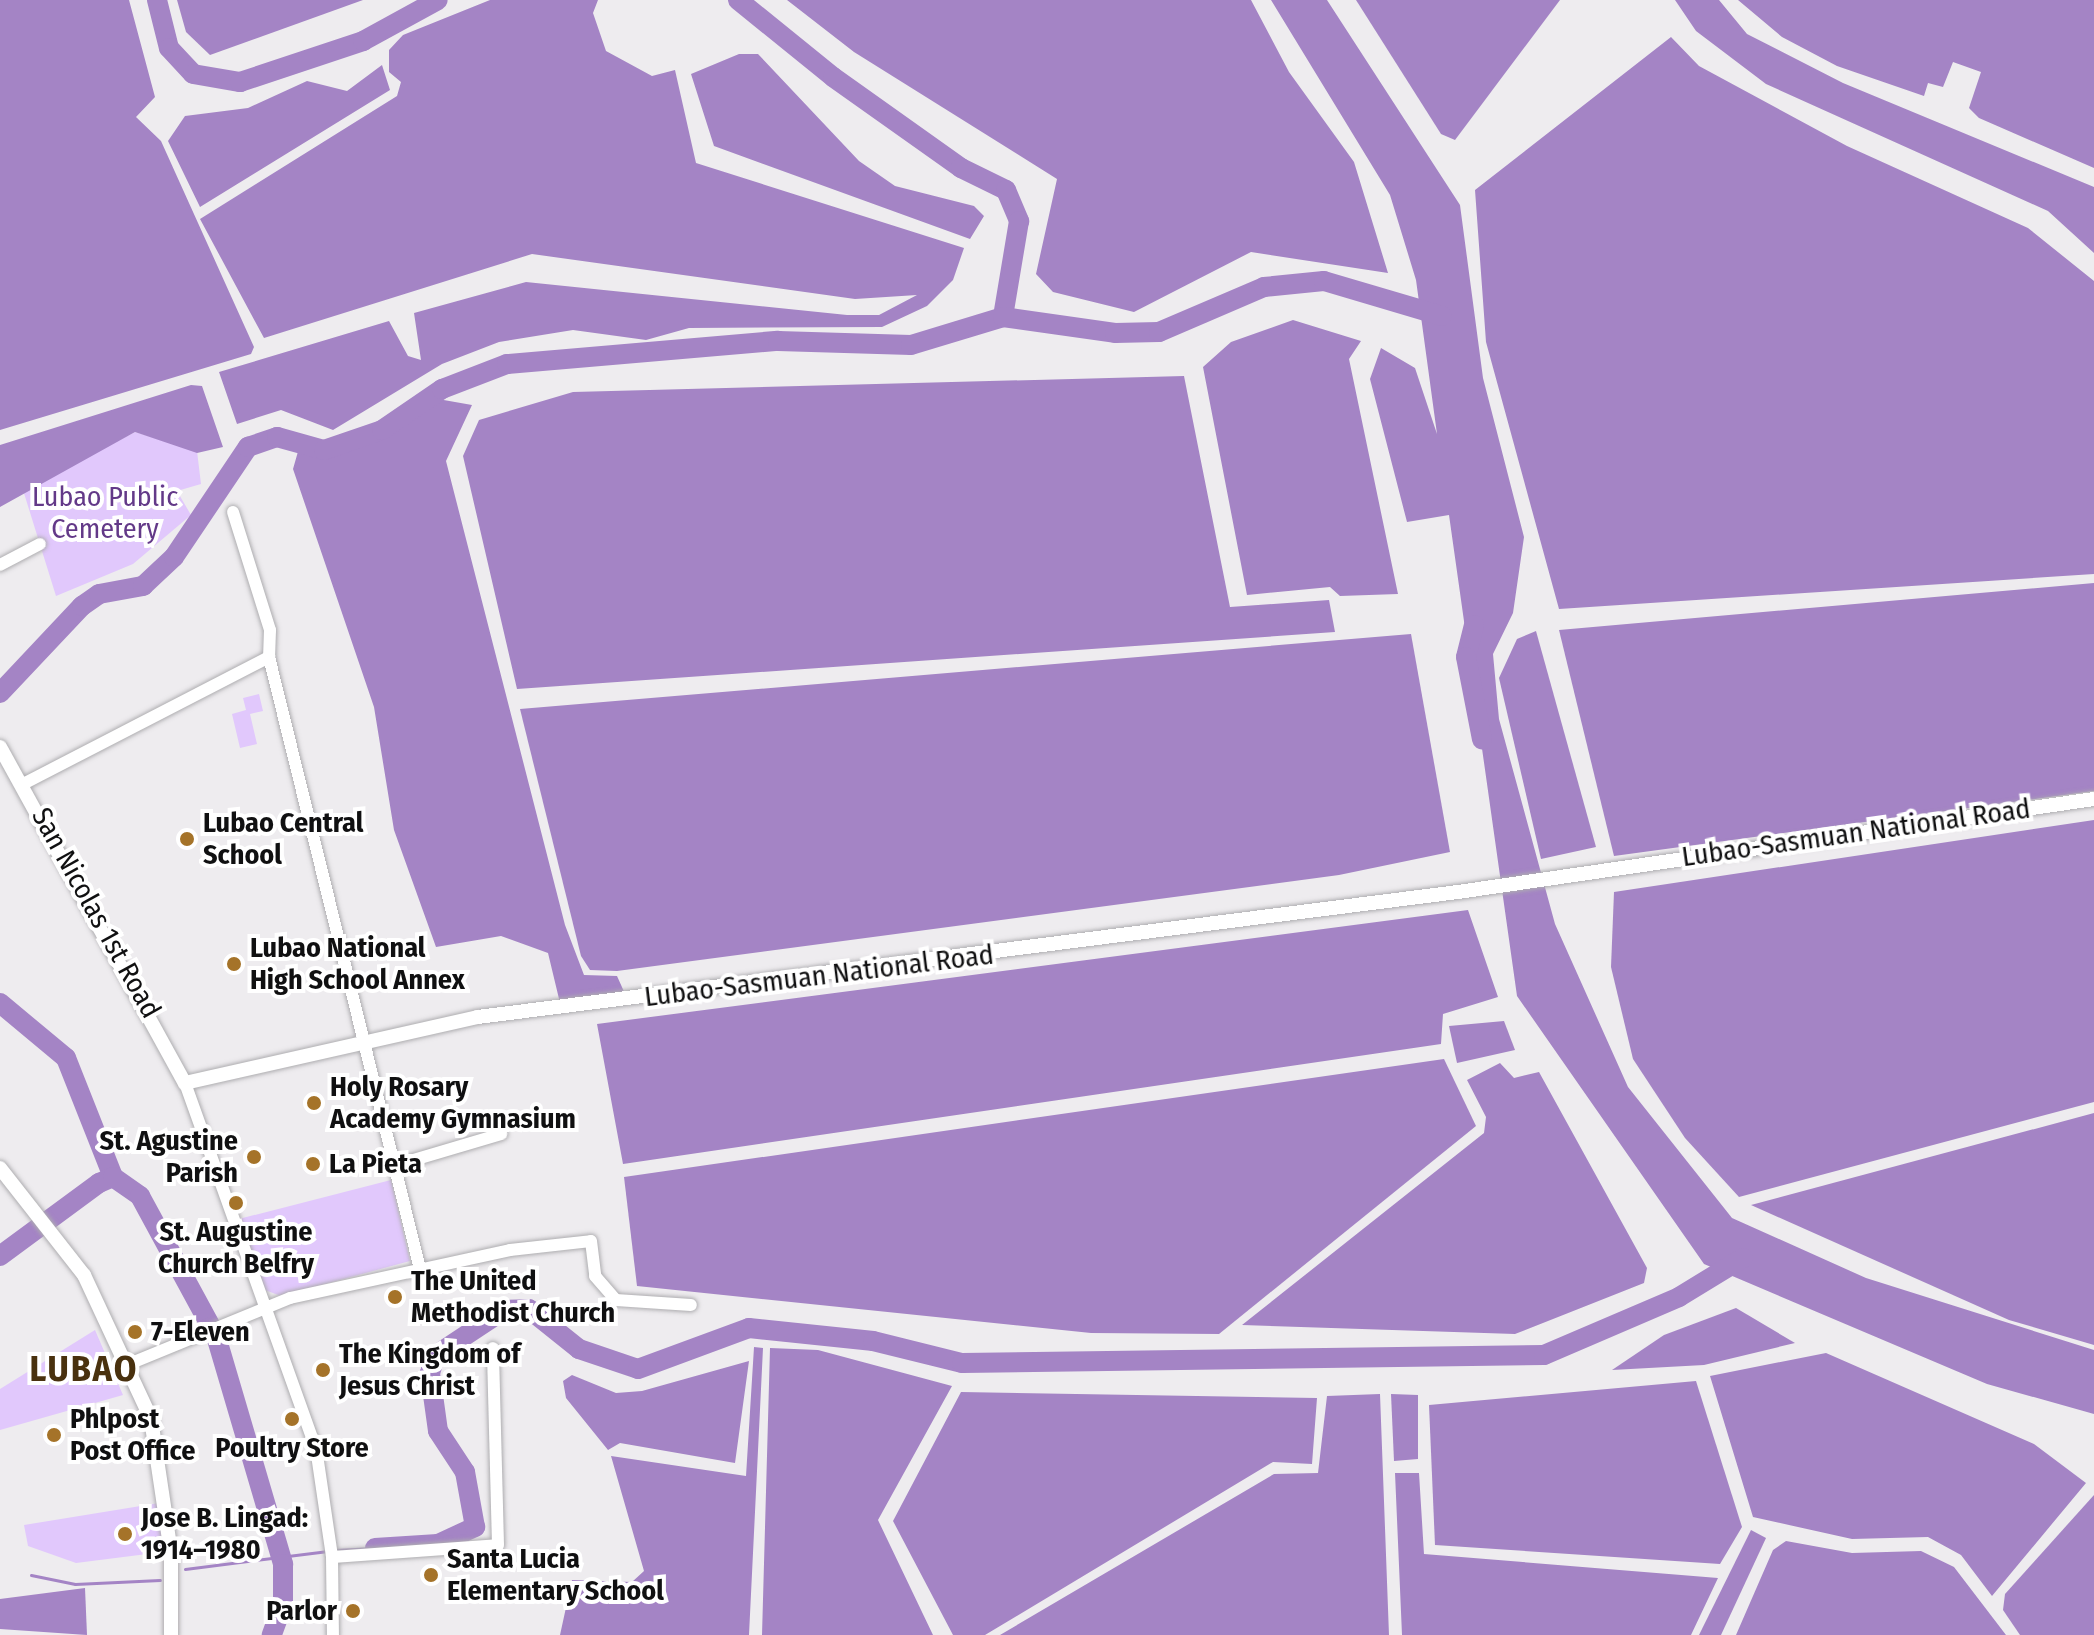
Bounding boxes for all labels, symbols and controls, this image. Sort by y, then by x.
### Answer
park label: Lubao Public Cemetery [32,480,178,546]
street label: Lubao-Sasmuan National Road [1680,792,2032,874]
street label: San Nicolas 1st Road [24,802,168,1024]
place label: Lubao Central School [203,806,363,872]
marker: Lubao Central School [178,830,196,848]
place label: Lubao National High School Annex [250,931,465,997]
street label: Lubao-Sasmuan National Road [643,938,995,1014]
marker: Lubao National High School Annex [225,955,243,973]
place label: Holy Rosary Academy Gymnasium [330,1070,576,1136]
marker: Holy Rosary Academy Gymnasium [305,1094,323,1112]
place label: St. Agustine Parish [100,1124,238,1190]
place label: La Pieta [329,1147,422,1181]
marker: St. Agustine Parish [245,1148,263,1166]
marker: La Pieta [304,1155,322,1173]
marker: St. Augustine Church Belfry [227,1194,245,1212]
place label: St. Augustine Church Belfry [158,1215,314,1281]
place label: The United Methodist Church [411,1264,615,1330]
marker: The United Methodist Church [386,1288,404,1306]
place label: 7-Eleven [151,1315,250,1349]
marker: 7-Eleven [126,1323,144,1341]
place label: The Kingdom of Jesus Christ [339,1337,520,1403]
district label: LUBAO [30,1348,138,1392]
marker: The Kingdom of Jesus Christ [314,1361,332,1379]
place label: Phlpost Post Office [70,1402,195,1468]
marker: Poultry Store [283,1410,301,1428]
marker: Phlpost Post Office [45,1426,63,1444]
place label: Poultry Store [215,1431,369,1465]
place label: Jose B. Lingad: 1914–1980 [141,1501,308,1567]
marker: Jose B. Lingad: 1914–1980 [116,1525,134,1543]
place label: Santa Lucia Elementary School [447,1542,664,1608]
marker: Santa Lucia Elementary School [422,1566,440,1584]
place label: Parlor [266,1594,337,1628]
marker: Parlor [344,1602,362,1620]

